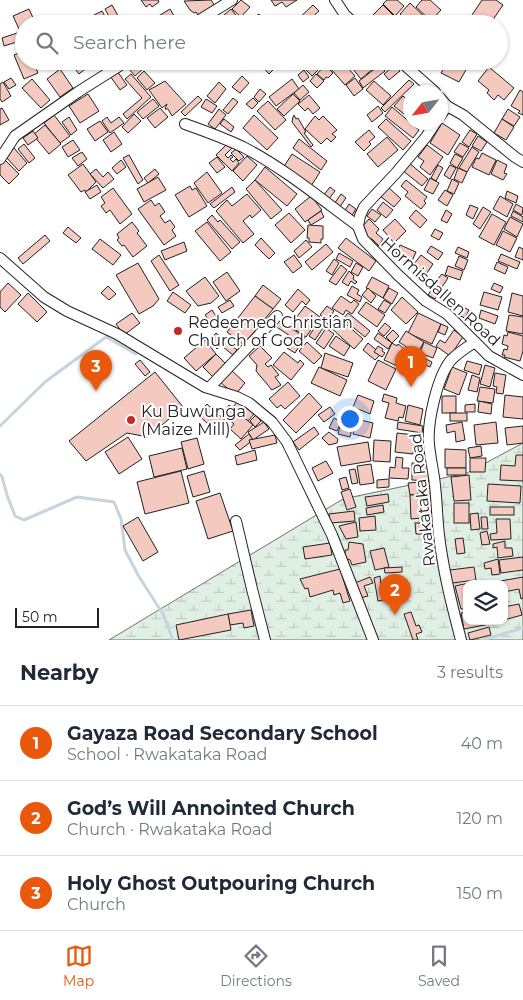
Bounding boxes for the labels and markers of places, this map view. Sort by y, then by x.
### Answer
place label: Redeemed Christian Church of God [188,313,353,350]
marker: Redeemed Christian Church of God [172,325,184,337]
pin: 1 [395,346,427,387]
pin: 3 [80,350,112,391]
place label: Ku Buwunga (Maize Mill) [141,402,246,439]
marker: Ku Buwunga (Maize Mill) [125,414,137,426]
pin: 2 [379,574,411,615]

